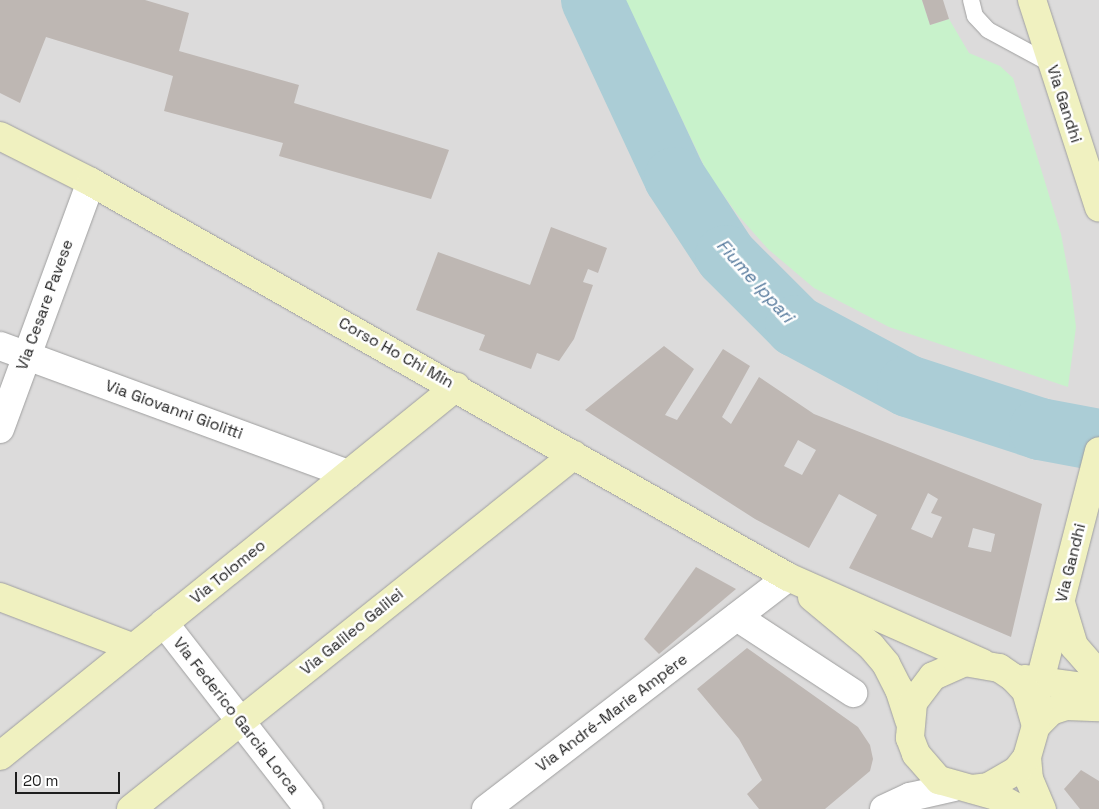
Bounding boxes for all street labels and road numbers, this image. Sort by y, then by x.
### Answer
street label: Via Gandhi [1042,63,1086,145]
street label: Via Cesare Pavese [12,237,78,373]
street label: Corso Ho Chi Min [335,313,457,393]
street label: Via Giovanni Giolitti [103,376,245,444]
street label: Via Gandhi [1052,522,1090,604]
street label: Via Tolomeo [186,536,270,608]
street label: Via Galileo Galilei [297,585,407,679]
street label: Via Federico Garcia Lorca [169,634,303,798]
street label: Via André-Marie Ampère [532,650,692,776]

